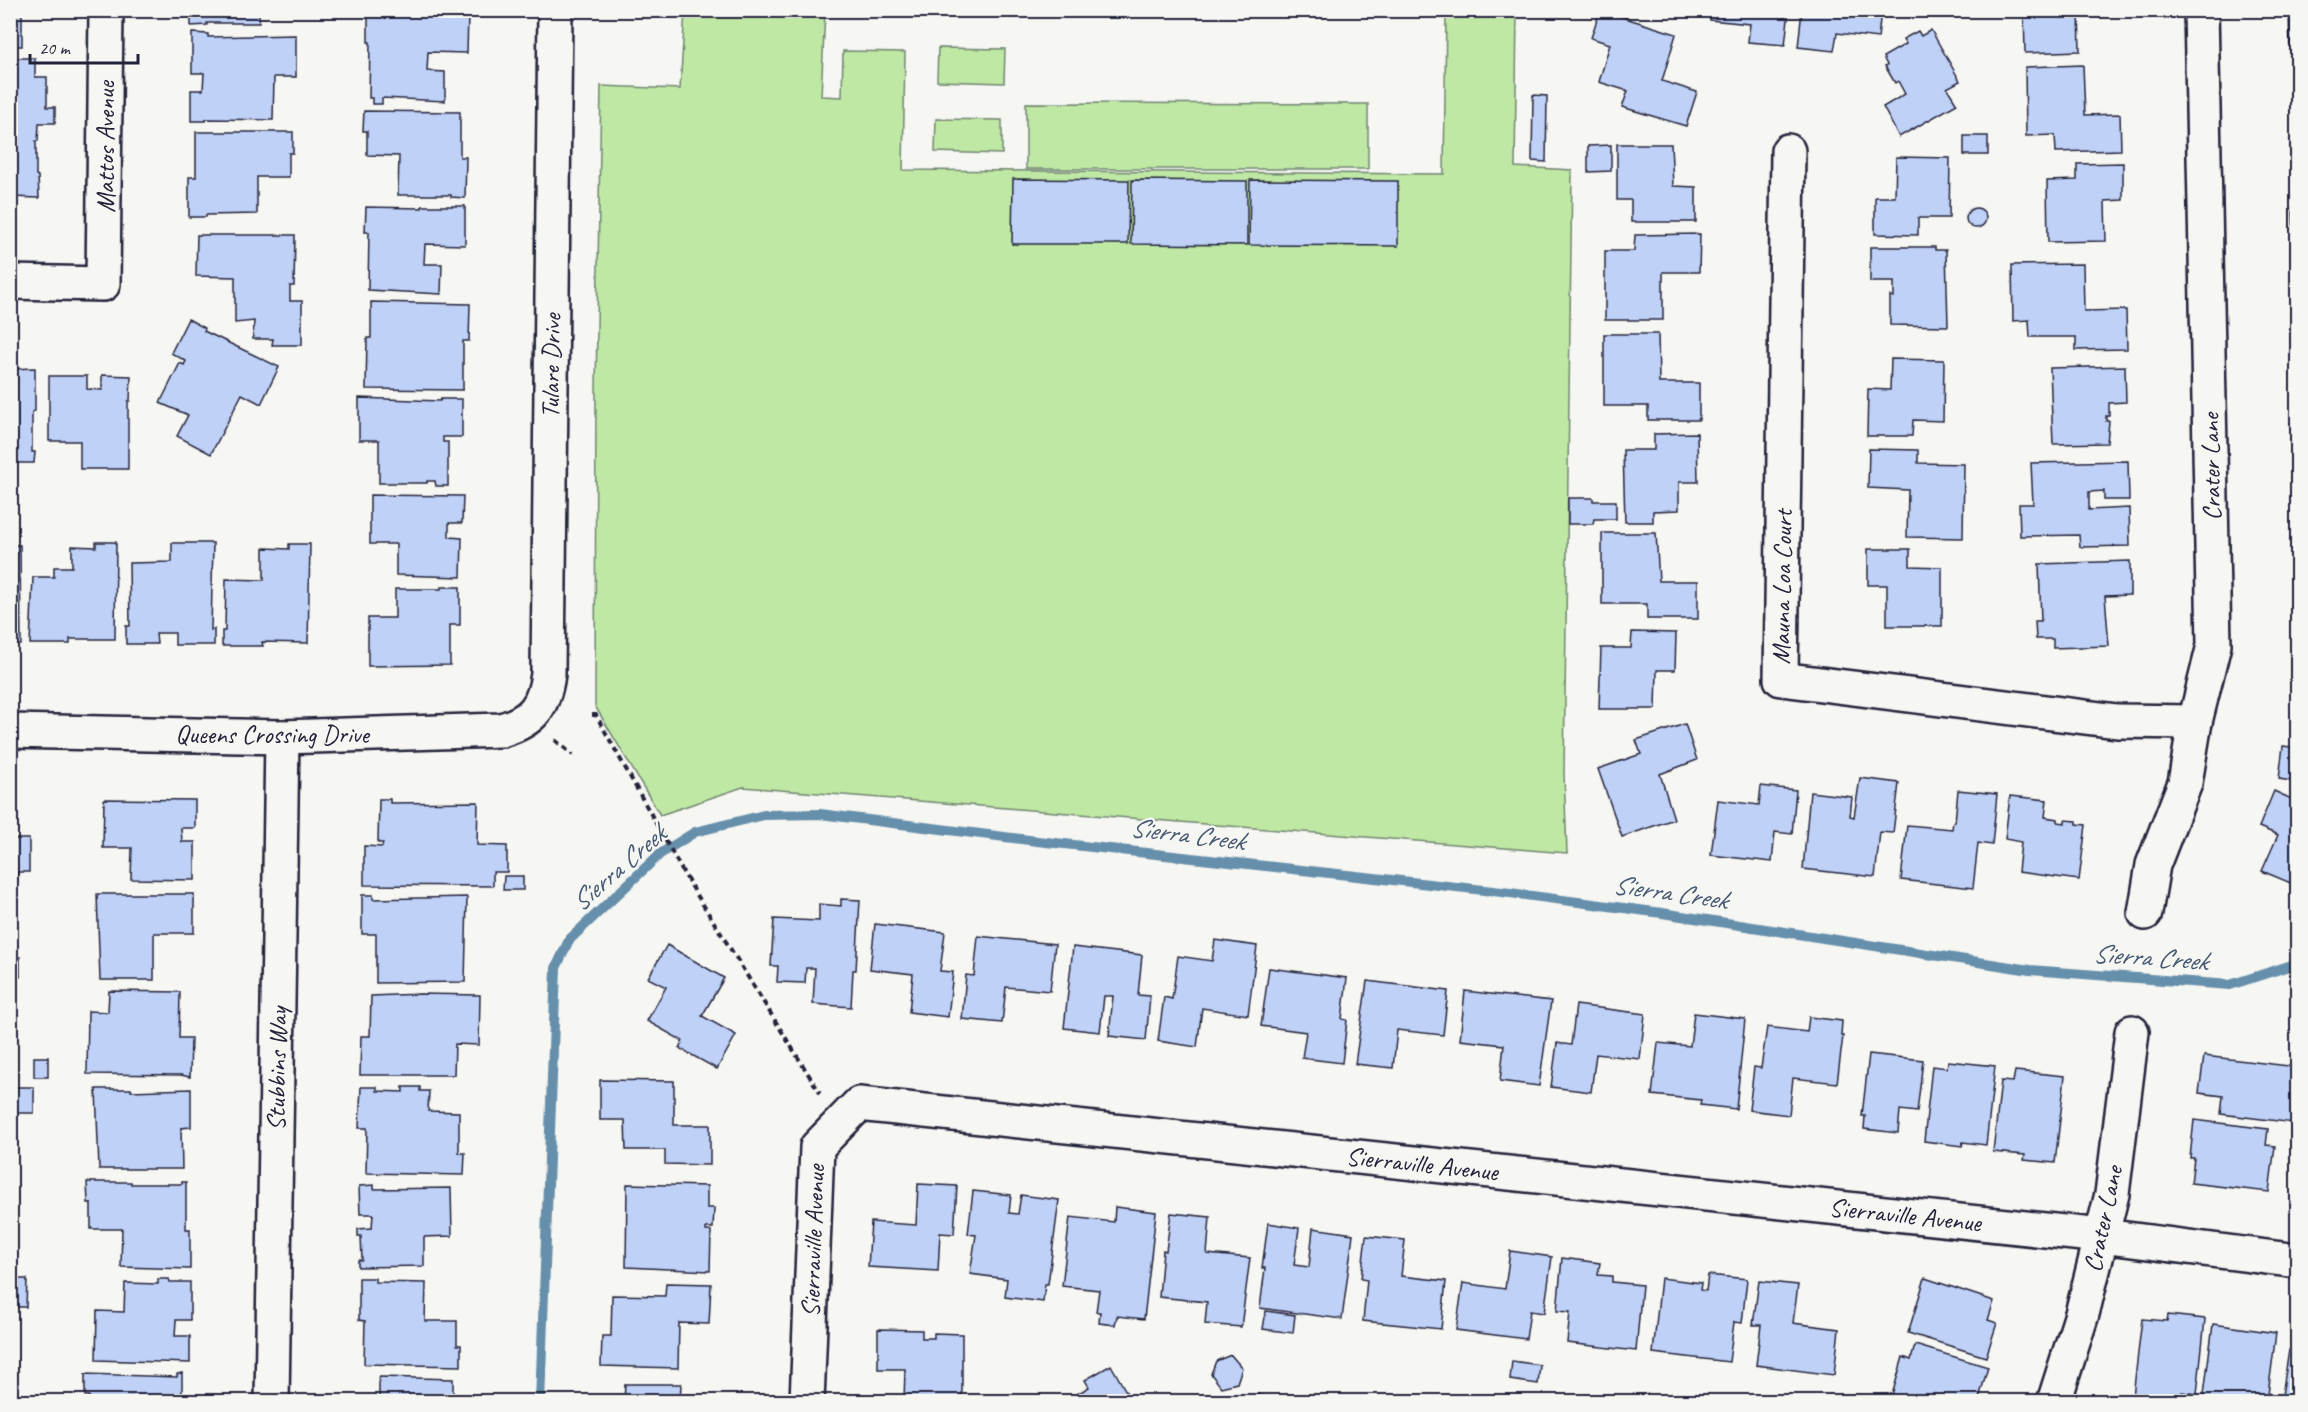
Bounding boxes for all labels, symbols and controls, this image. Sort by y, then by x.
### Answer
scale bar [30,27,138,65]
text: 20 m [39,37,72,59]
street label: Mattos Avenue [89,80,122,213]
street label: Tulare Drive [534,312,568,419]
street label: Crater Lane [2194,410,2228,521]
street label: Mauna Loa Court [1764,507,1800,665]
street label: Queens Crossing Drive [175,718,371,751]
water label: Sierra Creek [1128,810,1251,858]
water label: Sierra Creek [564,814,676,918]
water label: Sierra Creek [1611,867,1734,918]
water label: Sierra Creek [2092,936,2213,978]
street label: Stubbins Way [259,1005,295,1131]
street label: Sierraville Avenue [1344,1140,1501,1189]
street label: Crater Lane [2076,1161,2131,1275]
street label: Sierraville Avenue [794,1163,832,1318]
street label: Sierraville Avenue [1827,1191,1984,1240]

